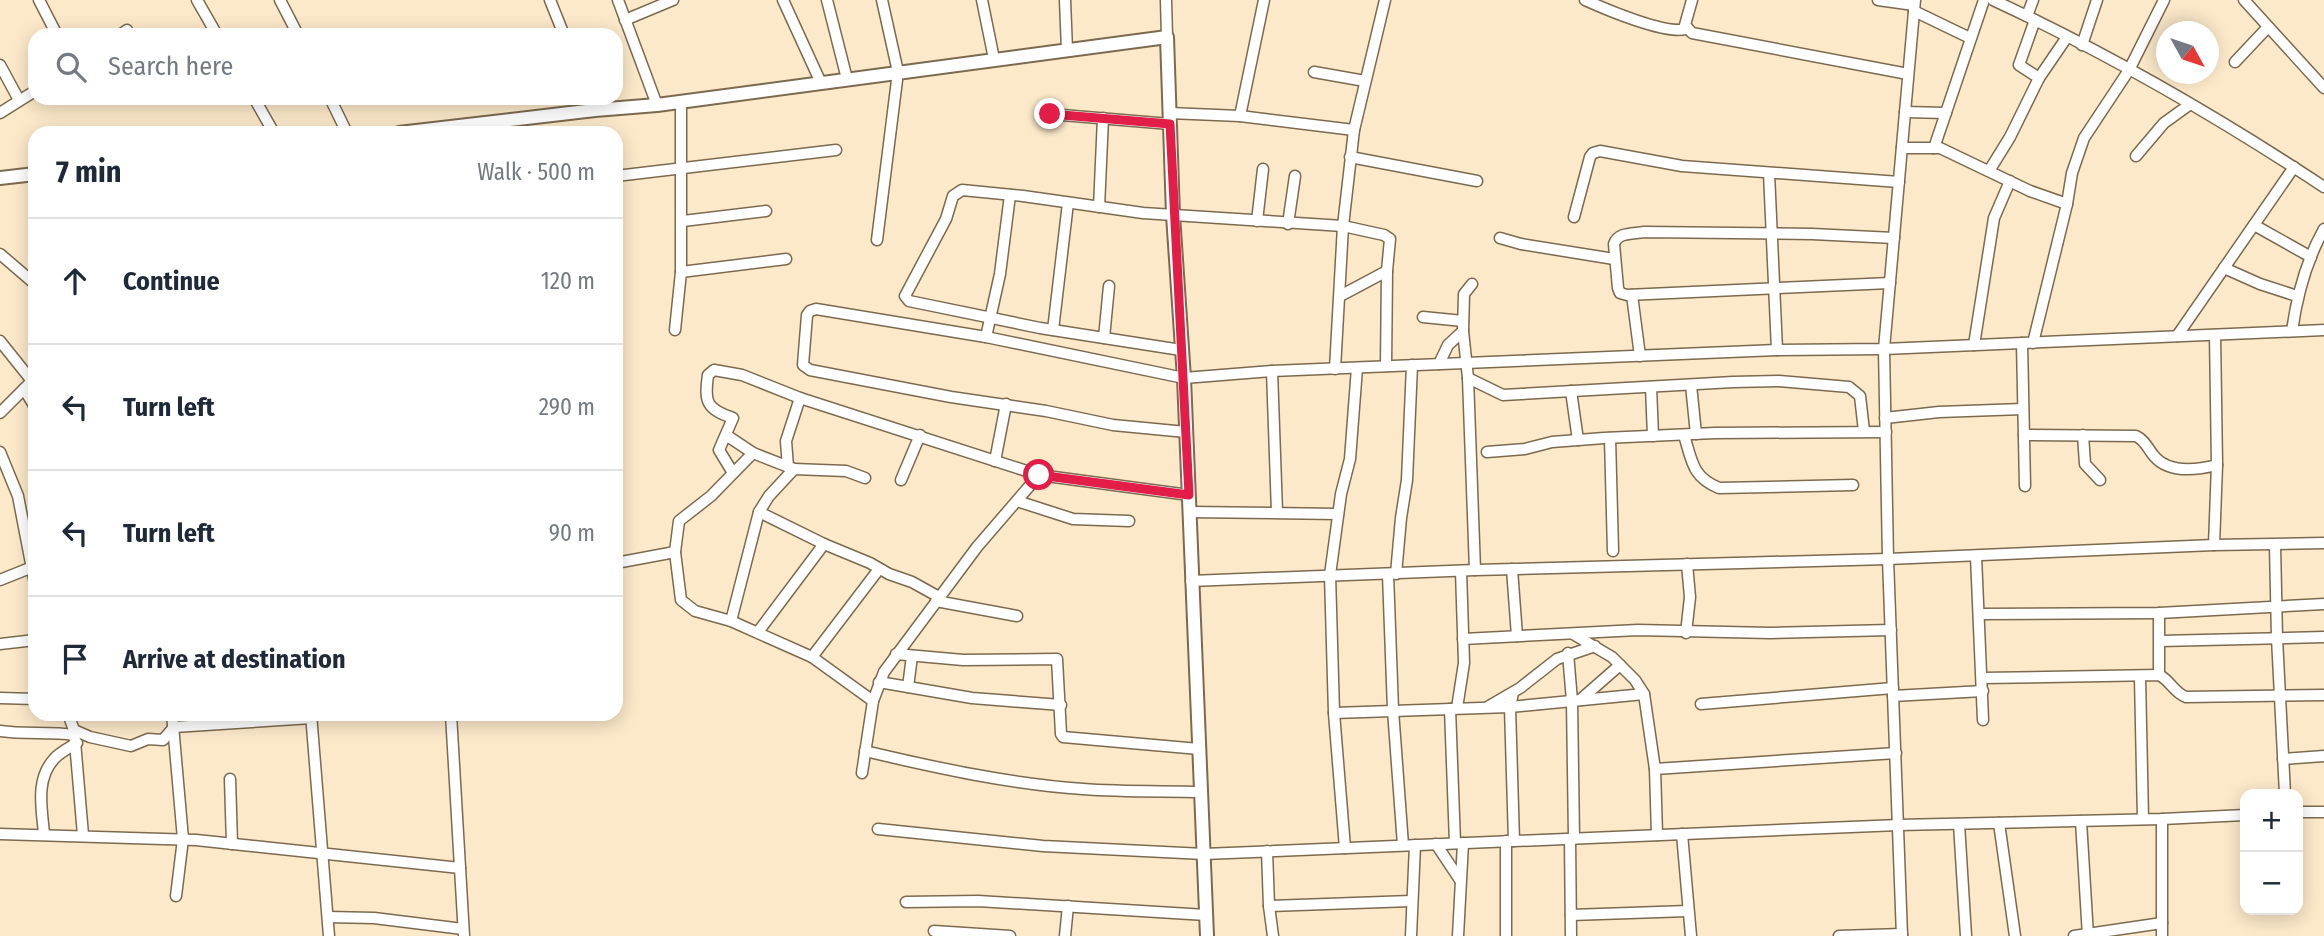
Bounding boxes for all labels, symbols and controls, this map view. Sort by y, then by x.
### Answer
north arrow [2156,21,2219,84]
search box [28,28,623,105]
icon: search [52,48,90,86]
text: Search here [108,51,233,82]
route end [1034,98,1065,129]
text: 7 min [56,154,121,190]
text: Walk · 500 m [477,158,595,186]
icon: ahead [56,262,94,300]
text: Continue [123,266,220,297]
text: 120 m [541,267,595,295]
icon: left [56,388,94,426]
text: Turn left [123,392,215,423]
text: 290 m [539,393,595,421]
route start [1023,459,1054,490]
icon: left [56,514,94,552]
text: Turn left [123,518,215,549]
text: 90 m [549,519,595,547]
icon: arrive [56,640,94,678]
text: Arrive at destination [123,644,346,675]
map controls [2240,789,2303,915]
button: + [2240,789,2303,852]
button: − [2240,852,2303,915]

